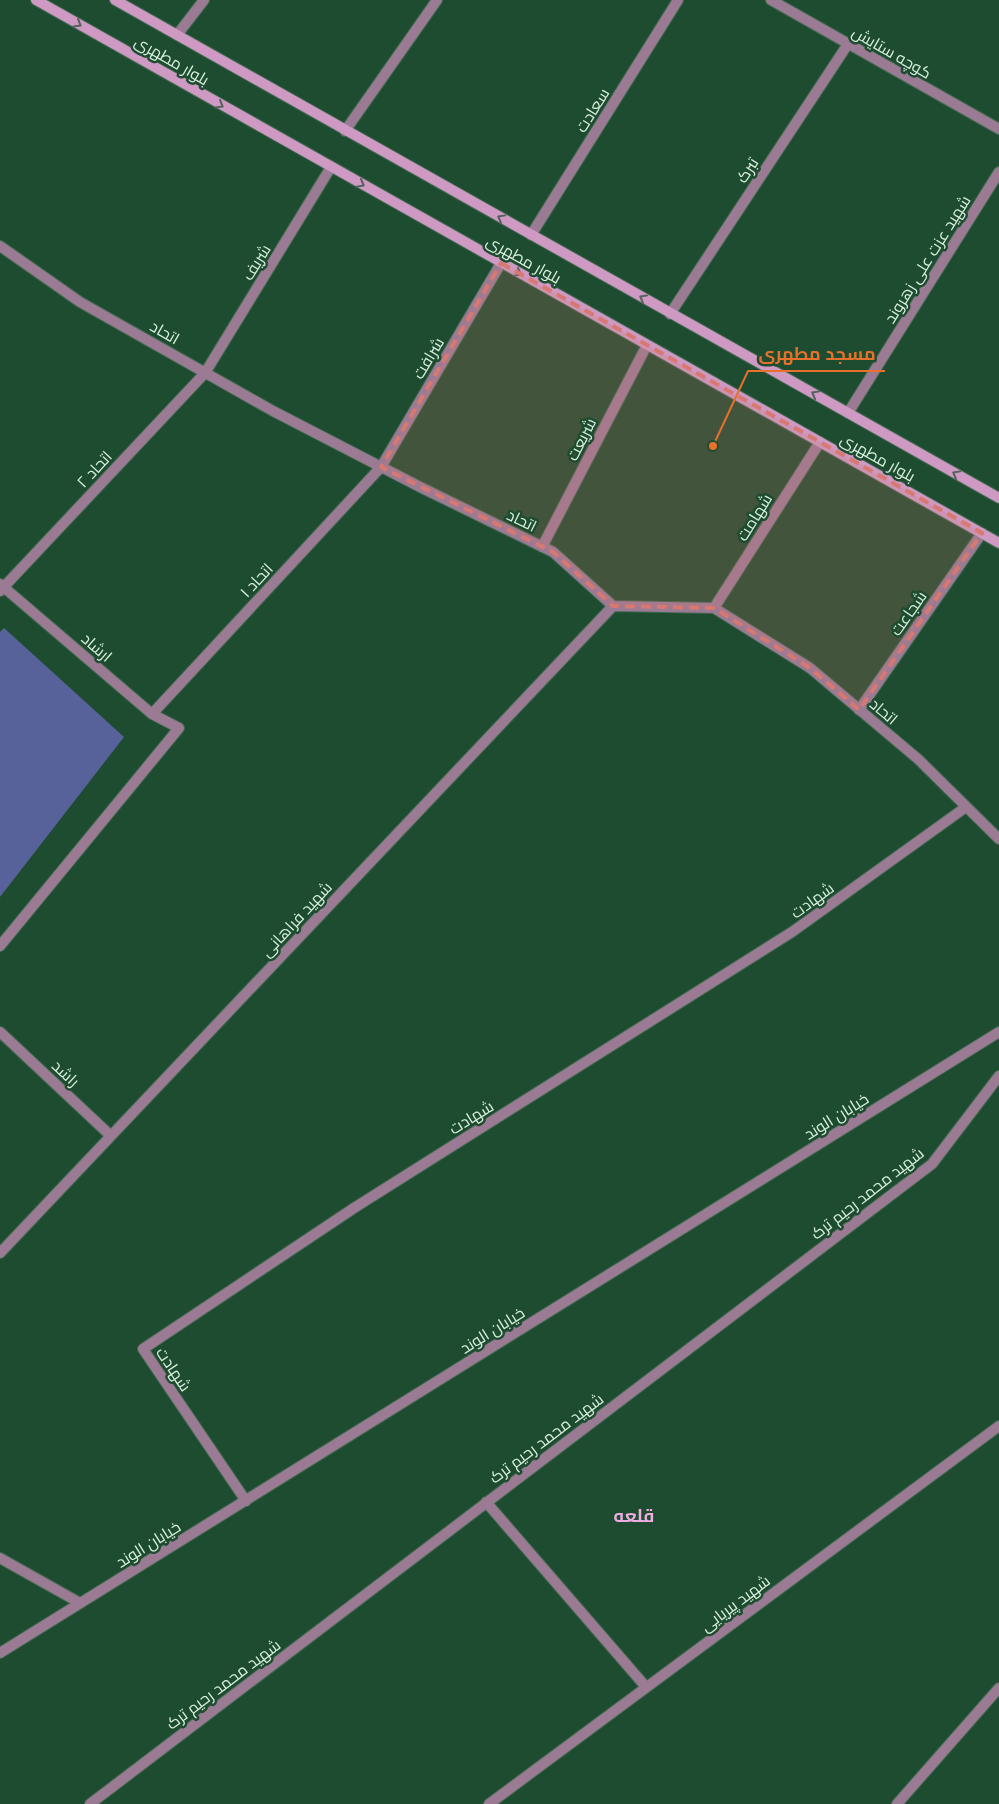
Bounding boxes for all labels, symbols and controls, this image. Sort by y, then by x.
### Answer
one-way arrow [73,18,82,28]
street label: کوچه ستایش [848,20,936,84]
street label: بلوار مطهری [131,30,213,90]
street label: سعادت [570,84,614,136]
one-way arrow [214,98,223,108]
street label: تبرک [731,152,764,187]
one-way arrow [356,178,365,188]
street label: شهید عزت علی زهروند [879,191,975,327]
one-way arrow [497,215,506,225]
street label: بلوار مطهری [482,229,566,289]
street label: شریف [236,240,276,284]
one-way arrow [513,266,522,276]
one-way arrow [639,294,648,304]
street label: اتحاد [146,315,184,349]
street label: شرافت [407,333,449,383]
callout: مسجد مطهری [748,338,885,371]
text: مسجد مطهری [758,341,876,365]
one-way arrow [811,391,820,401]
street label: شریعت [561,414,601,464]
street label: بلوار مطهری [836,427,920,487]
street label: اتحاد ۲ [71,446,117,492]
one-way arrow [953,470,962,480]
street label: شهامت [731,489,777,545]
street label: اتحاد [503,503,541,537]
street label: اتحاد ۱ [234,558,278,602]
street label: شجاعت [885,586,931,640]
street label: ارشاد [77,627,117,667]
street label: اتحاد [865,693,903,729]
street label: شهید فراهانی [255,877,337,961]
street label: شهادت [786,877,838,923]
street label: راشد [47,1055,85,1091]
street label: خیابان الوند [799,1087,873,1145]
street label: شهادت [444,1095,498,1139]
street label: شهید محمد رحیم ترک [806,1142,929,1245]
street label: خیابان الوند [455,1301,529,1359]
street label: شهادت [151,1343,197,1395]
street label: شهید محمد رحیم ترک [484,1388,608,1489]
district label: قلعه [614,1503,654,1527]
street label: خیابان الوند [111,1515,185,1573]
street label: شهید پیریایی [696,1569,775,1637]
street label: شهید محمد رحیم ترک [161,1634,285,1735]

